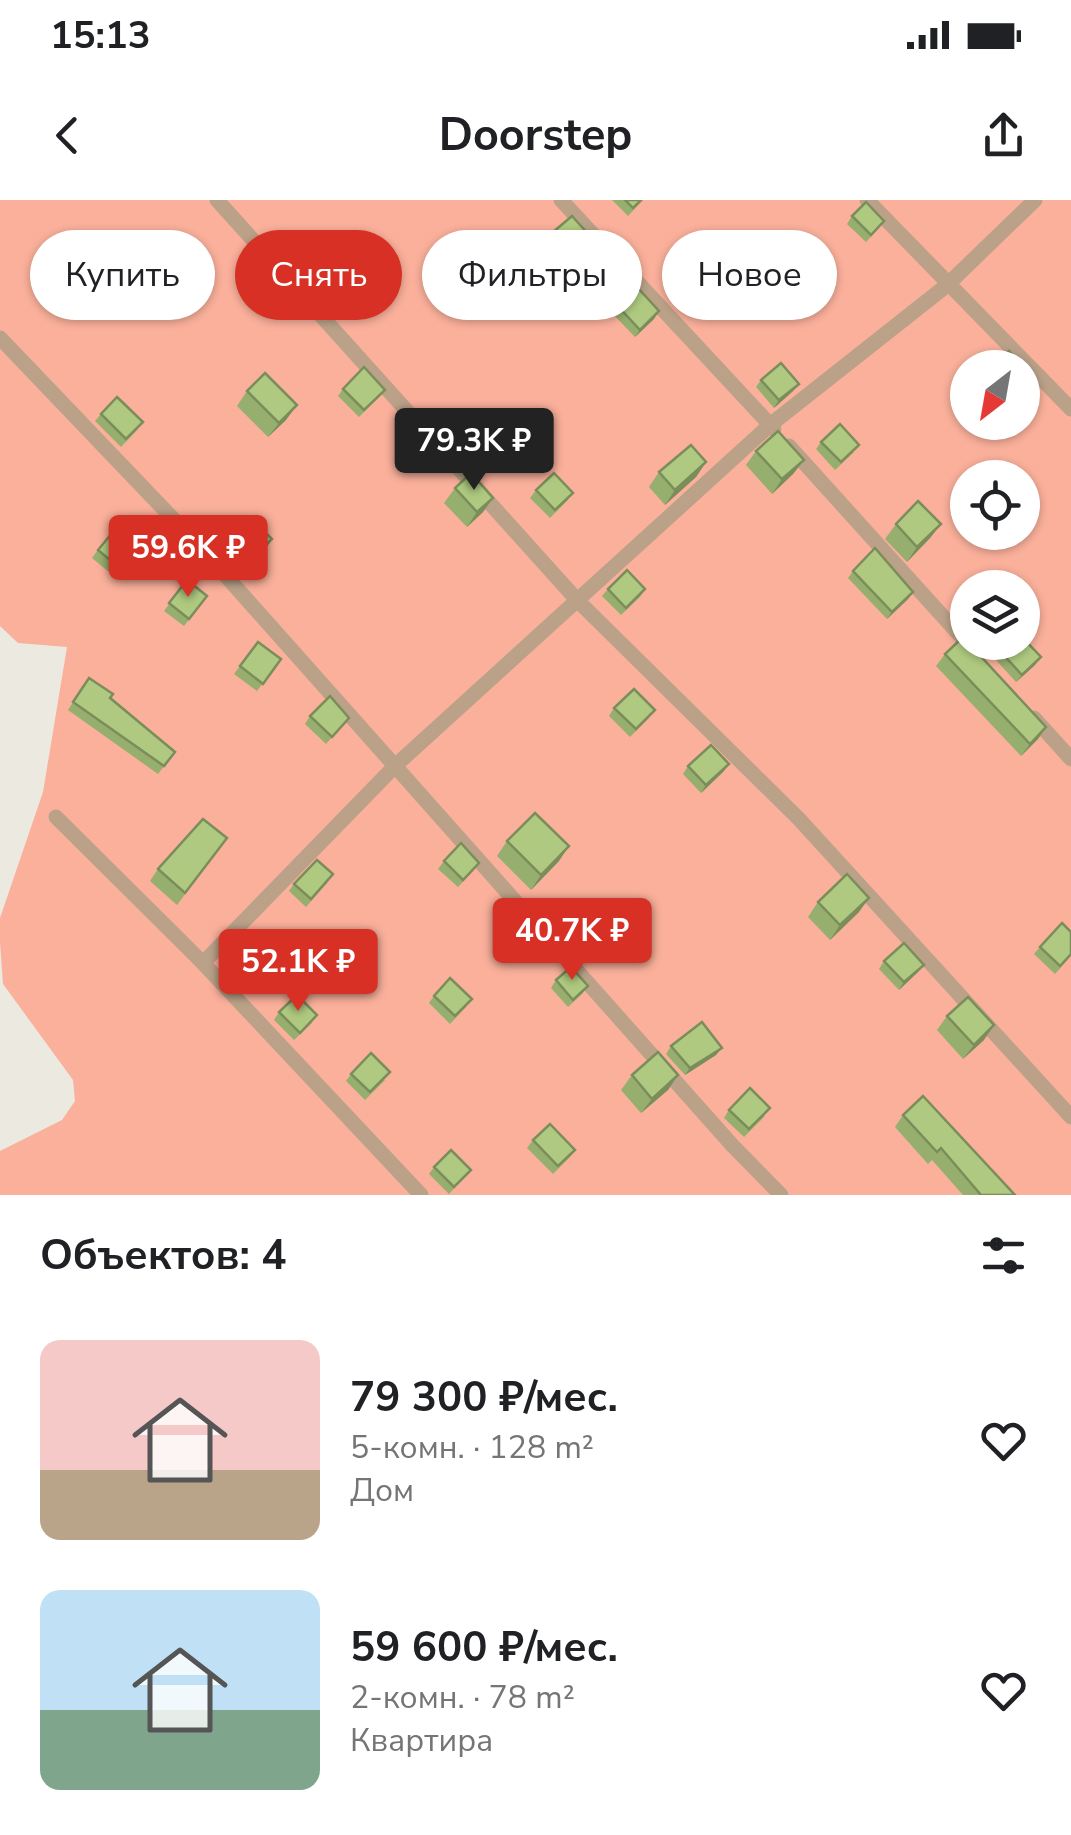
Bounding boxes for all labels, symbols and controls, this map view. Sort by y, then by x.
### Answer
text: 15:13 [50,10,151,61]
text: Doorstep [439,105,632,166]
icon: back [40,108,95,163]
icon: share [976,108,1031,163]
chip: Купить [30,230,215,320]
chip: Снять [235,230,402,320]
chip: Фильтры [422,230,642,320]
chip: Новое [662,230,837,320]
north arrow [950,350,1040,440]
map controls [950,350,1040,660]
pin: 79.3K ₽ [382,408,566,493]
text: 79.3K ₽ [417,419,531,462]
button: locate [950,460,1040,550]
pin: 59.6K ₽ [96,515,280,600]
text: 59.6K ₽ [131,526,245,569]
button: layers [950,570,1040,660]
pin: 40.7K ₽ [480,898,664,983]
text: 40.7K ₽ [515,909,629,952]
pin: 52.1K ₽ [206,929,390,1014]
text: 52.1K ₽ [241,940,355,983]
text: Объектов: 4 [40,1227,286,1284]
icon: filters [976,1228,1031,1283]
text: 79 300 ₽/мес. [350,1369,618,1426]
icon: home [120,1380,240,1500]
icon: heart [976,1413,1031,1468]
text: 5-комн. · 128 m² [350,1426,594,1469]
text: Дом [350,1469,414,1512]
text: 59 600 ₽/мес. [350,1619,618,1676]
icon: home [120,1630,240,1750]
icon: heart [976,1663,1031,1718]
text: 2-комн. · 78 m² [350,1676,575,1719]
text: Квартира [350,1719,493,1762]

